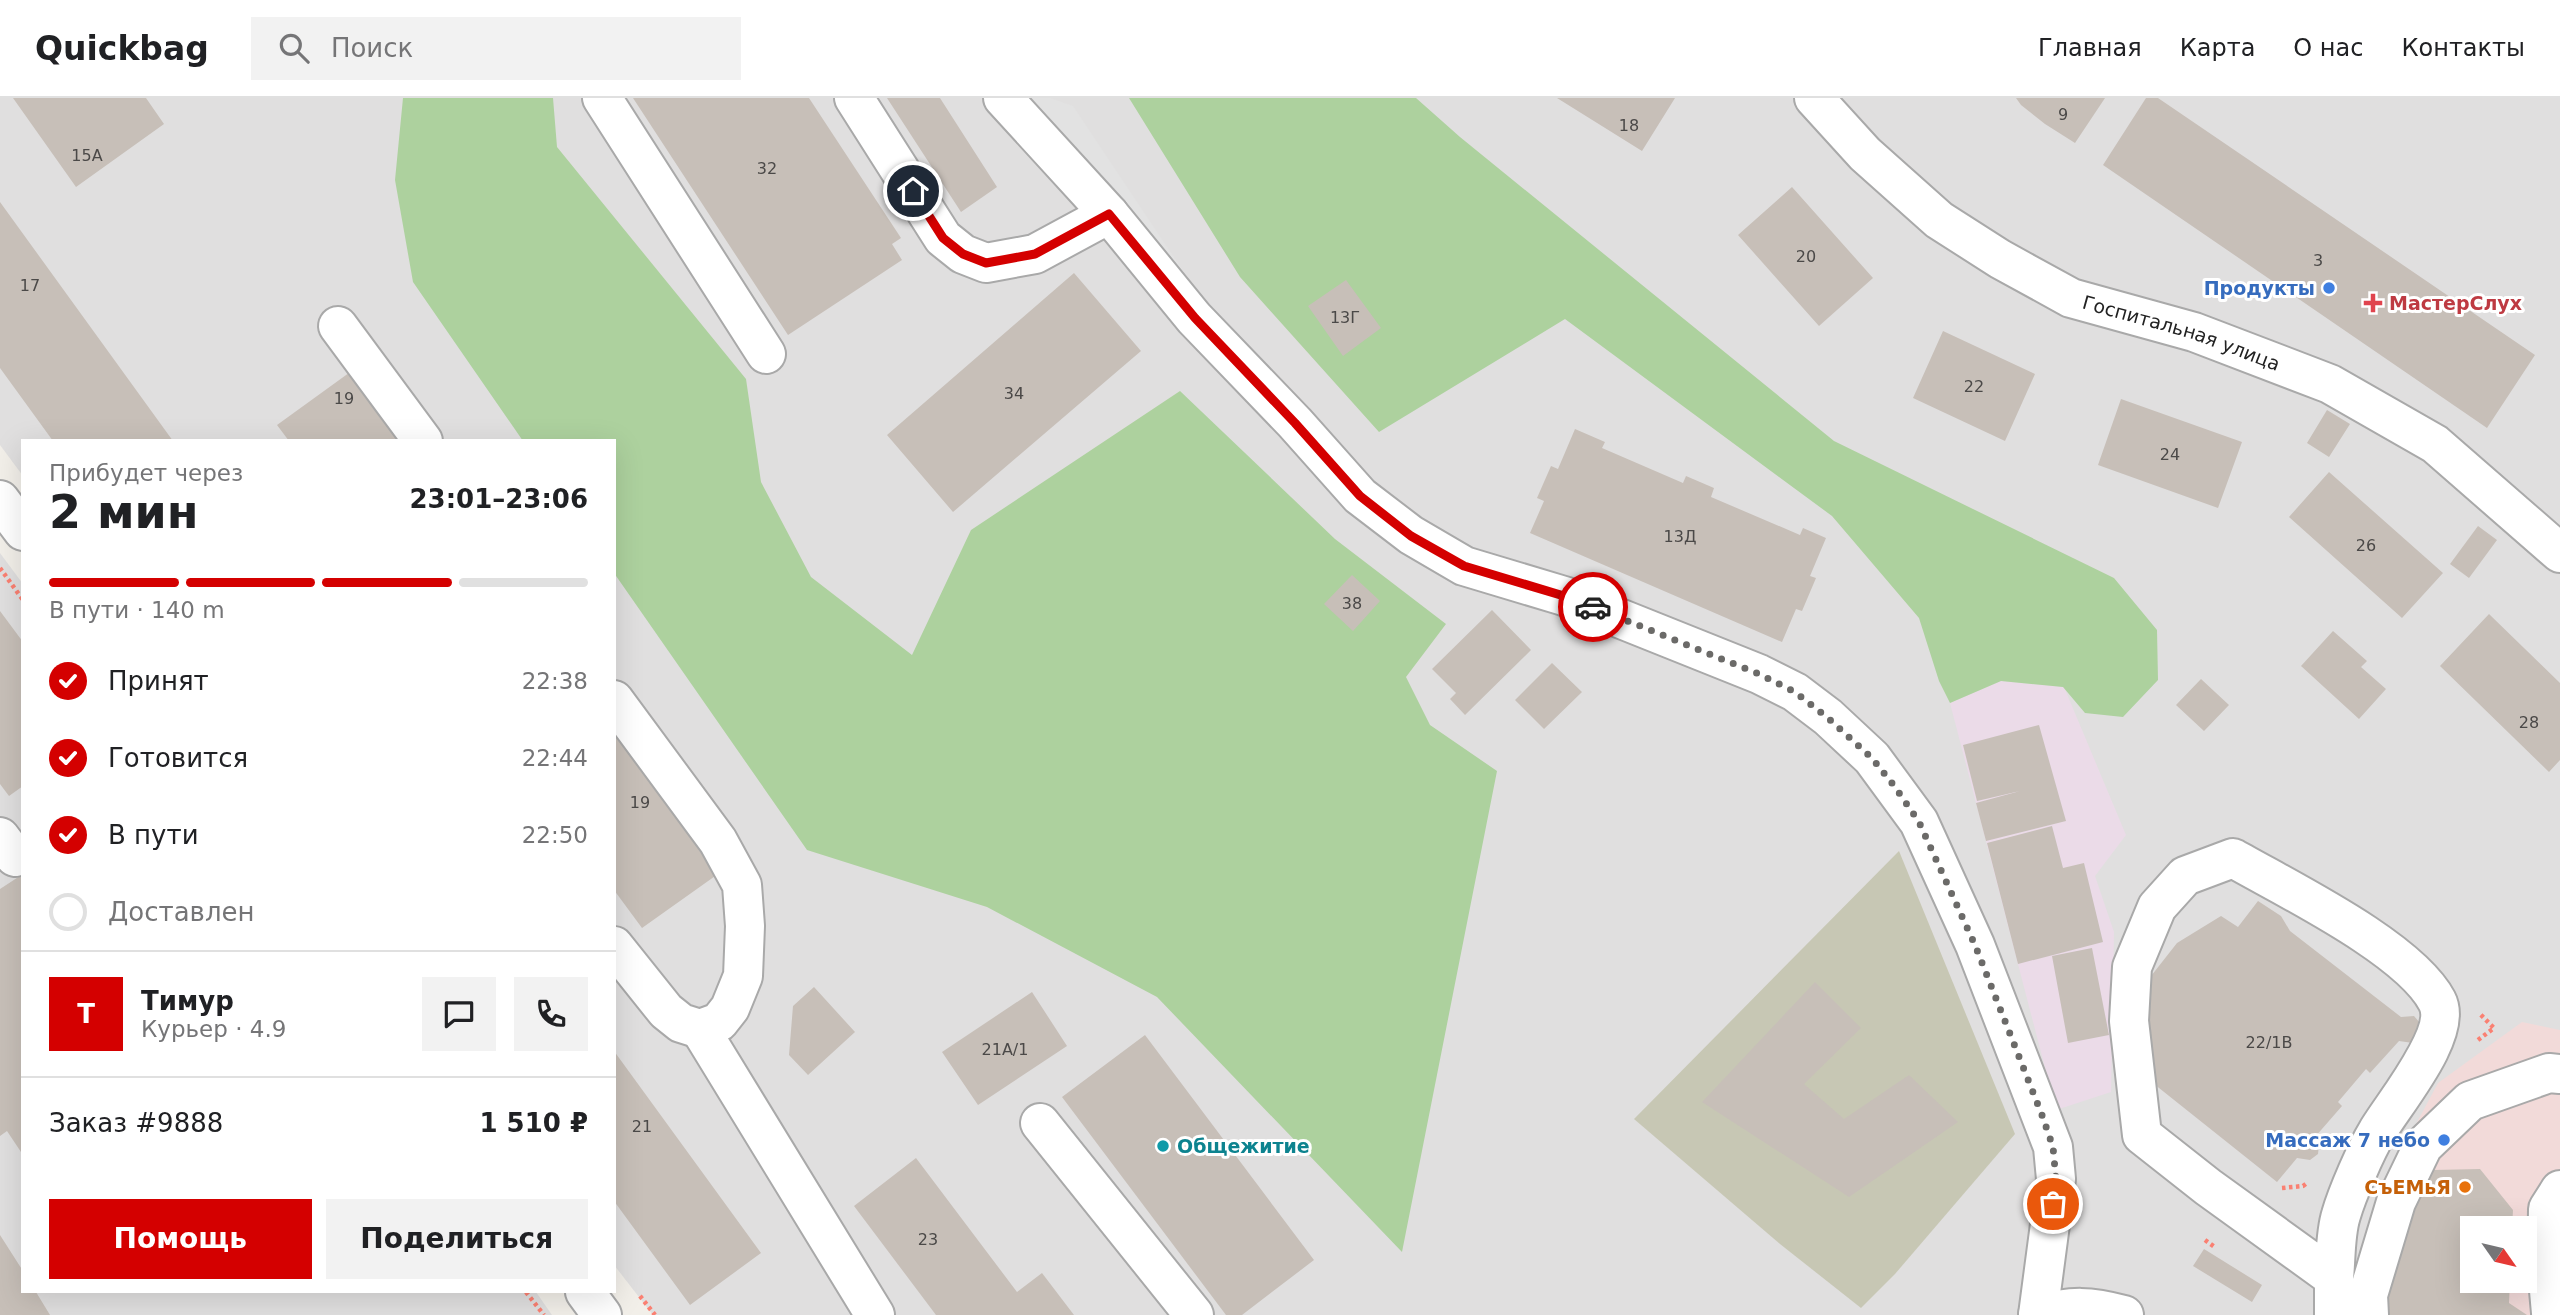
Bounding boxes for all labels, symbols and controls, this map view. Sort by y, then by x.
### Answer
search box [251,17,741,80]
text: Quickbag [35,29,209,68]
icon: search [275,29,313,67]
text: Поиск [331,33,413,63]
text: Главная [2038,34,2142,62]
text: Карта [2180,34,2255,62]
text: О нас [2293,34,2363,62]
text: Контакты [2401,34,2525,62]
house number: 9 [2058,105,2068,124]
house number: 18 [1619,116,1639,135]
house number: 15А [71,146,103,165]
house number: 32 [757,159,777,178]
pin [883,161,943,221]
icon: home [894,172,932,210]
house number: 20 [1796,247,1816,266]
house number: 3 [2313,251,2323,270]
house number: 17 [20,276,40,295]
place label: Продукты [2204,277,2315,299]
marker: Продукты [2321,280,2337,296]
street label: Госпитальная улица [2080,291,2283,375]
place label: МастерСлух [2389,292,2522,314]
marker: МастерСлух [2363,293,2383,313]
house number: 13Г [1330,308,1360,327]
house number: 22 [1964,377,1984,396]
house number: 34 [1004,384,1024,403]
house number: 19 [334,389,354,408]
house number: 24 [2160,445,2180,464]
text: Прибудет через [49,460,243,486]
text: 23:01–23:06 [409,484,588,514]
text: 2 мин [49,485,199,539]
house number: 13Д [1664,527,1696,546]
house number: 26 [2356,536,2376,555]
courier [1558,572,1628,642]
icon: car [1574,588,1612,626]
house number: 38 [1342,594,1362,613]
text: В пути · 140 m [49,597,225,623]
icon: check [49,662,87,700]
text: Принят [108,666,209,696]
text: 22:38 [522,668,588,694]
house number: 28 [2519,713,2539,732]
icon: check [49,739,87,777]
text: Готовится [108,743,248,773]
text: 22:44 [522,745,588,771]
house number: 19 [630,793,650,812]
icon: check [49,816,87,854]
text: В пути [108,820,199,850]
text: 22:50 [522,822,588,848]
text: Доставлен [108,897,255,927]
button: chat [422,977,496,1051]
button: phone [514,977,588,1051]
text: Тимур [141,986,234,1016]
text: Т [77,999,95,1029]
text: Курьер · 4.9 [141,1016,286,1042]
house number: 22/1В [2246,1033,2292,1052]
house number: 21А/1 [982,1040,1028,1059]
text: Заказ #9888 [49,1108,223,1138]
text: 1 510 ₽ [479,1108,588,1138]
house number: 21 [632,1117,652,1136]
place label: Массаж 7 небо [2265,1129,2430,1151]
marker: Массаж 7 небо [2436,1132,2452,1148]
place label: Общежитие [1177,1135,1310,1157]
marker: Общежитие [1155,1138,1171,1154]
pin [2023,1174,2083,1234]
place label: СъЕМьЯ [2364,1176,2451,1198]
marker: СъЕМьЯ [2457,1179,2473,1195]
icon: bag [2034,1185,2072,1223]
button: Помощь [49,1199,312,1279]
button: Поделиться [326,1199,588,1279]
north arrow [2460,1216,2538,1293]
map controls [2460,1216,2537,1293]
house number: 23 [918,1230,938,1249]

